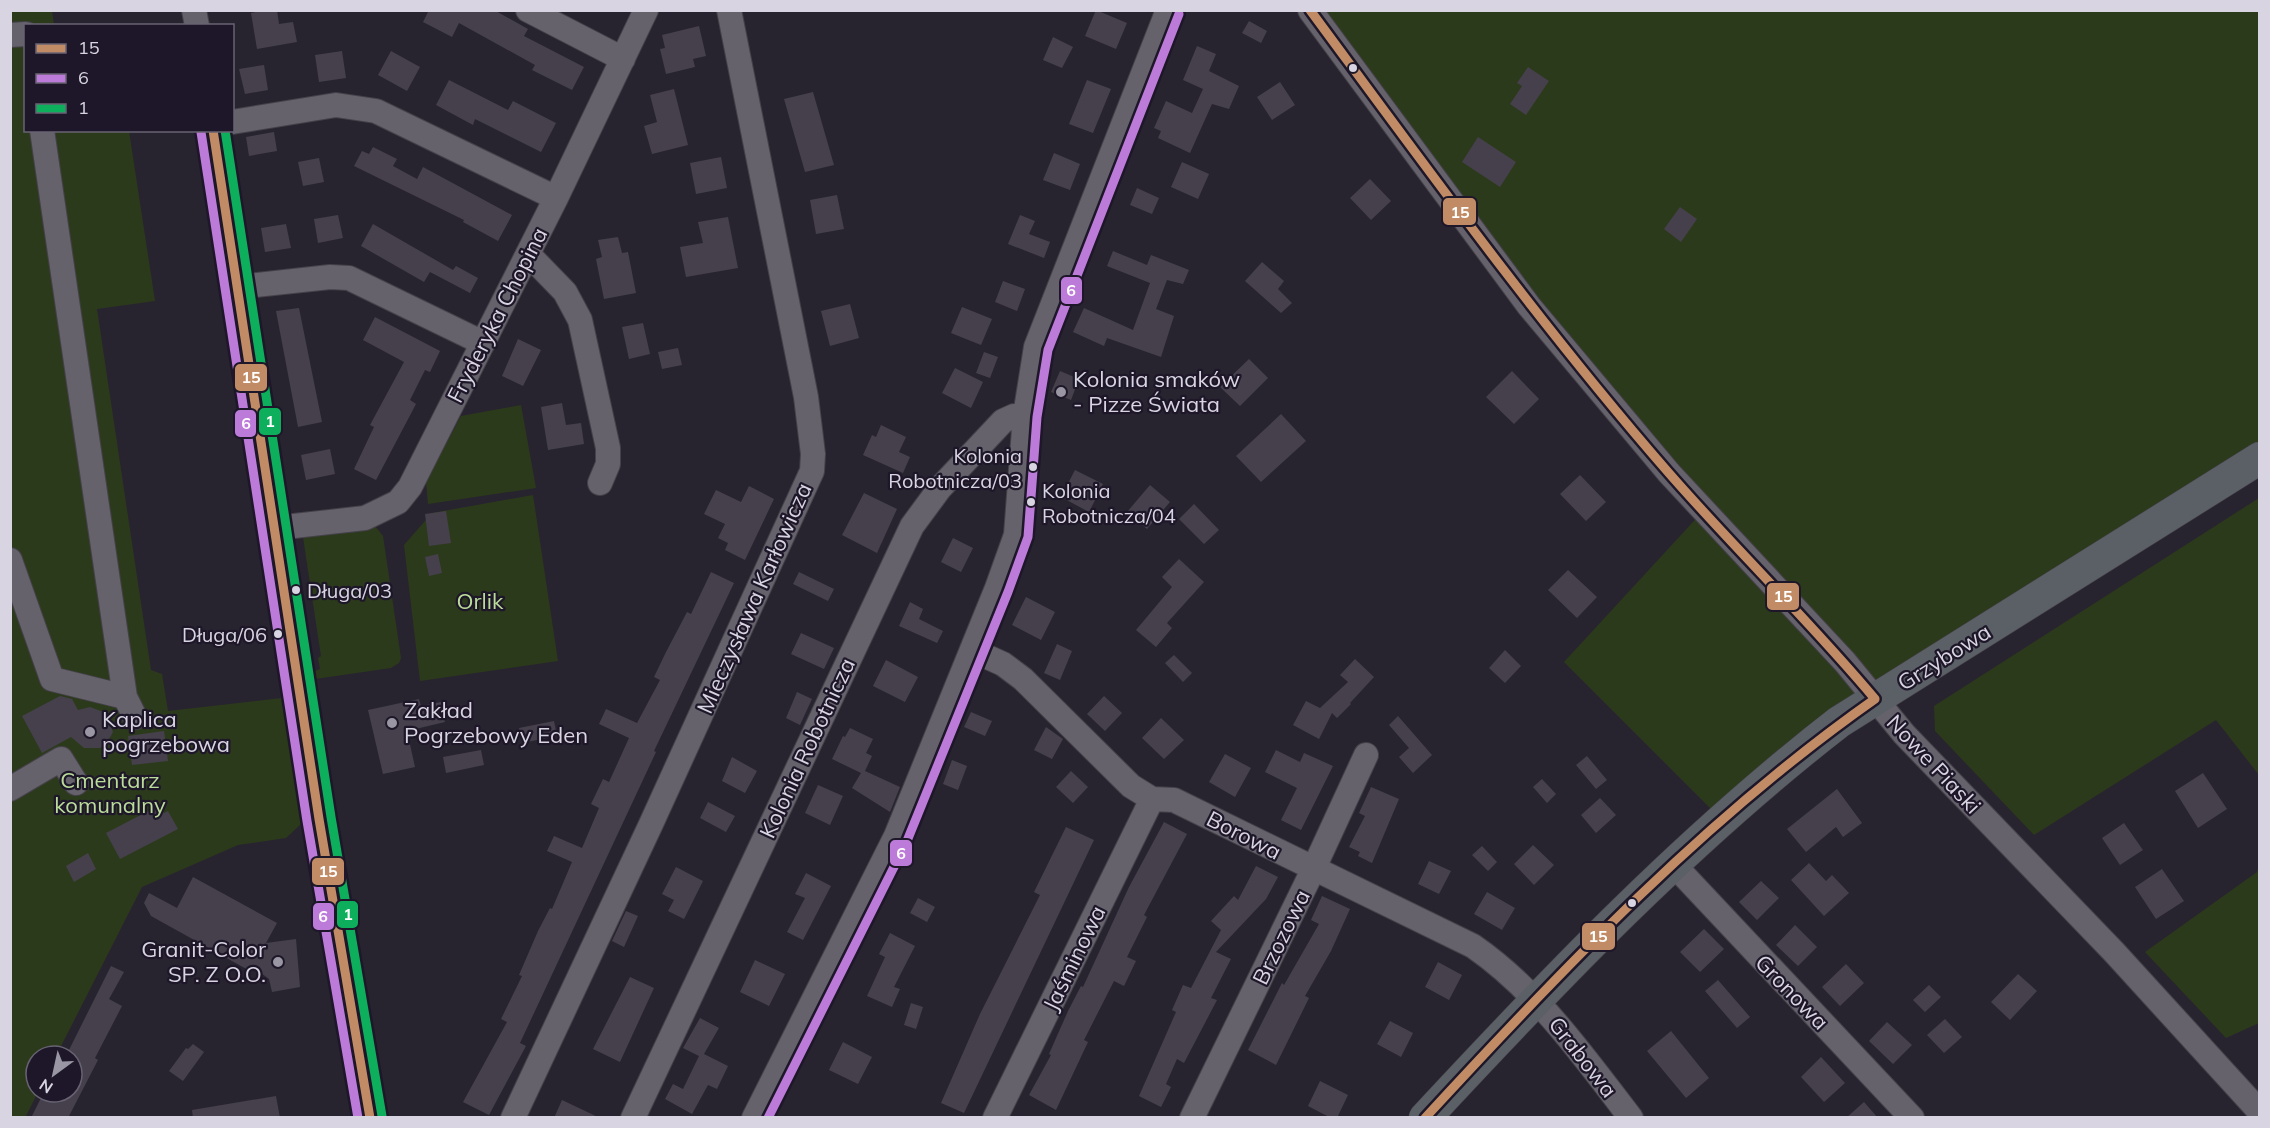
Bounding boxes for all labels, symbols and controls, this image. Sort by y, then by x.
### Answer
legend [24,24,234,132]
text: 15 [78,36,100,59]
unlabelled marker [1347,62,1359,74]
text: 6 [78,66,89,89]
text: 1 [78,96,89,119]
line badge: 15 [1442,197,1477,226]
text: 15 [1450,202,1470,222]
street label: Fryderyka Chopina [441,223,553,407]
line badge: 6 [1060,276,1083,305]
text: 6 [1066,280,1076,300]
line badge: 15 [234,363,268,392]
place label: Kolonia smaków - Pizze Świata [1073,365,1240,418]
text: 15 [241,367,261,387]
marker: Kolonia smaków - Pizze Świata [1054,385,1068,399]
line badge: 1 [258,407,282,436]
line badge: 6 [234,409,257,438]
text: 1 [265,411,275,431]
text: 6 [241,413,251,433]
place label: Kolonia Robotnicza/03 [888,443,1022,493]
marker: Kolonia Robotnicza/03 [1027,461,1039,473]
street label: Mieczysława Karłowicza [691,478,817,718]
place label: Kolonia Robotnicza/04 [1042,478,1176,528]
marker: Kolonia Robotnicza/04 [1025,496,1037,508]
place label: Długa/03 [307,578,392,603]
line badge: 15 [1766,582,1800,611]
marker: Długa/03 [290,584,302,596]
text: 15 [1773,586,1793,606]
park label: Orlik [457,587,504,615]
street label: Grzybowa [1892,617,1996,697]
place label: Długa/06 [182,622,267,647]
marker: Długa/06 [272,628,284,640]
street label: Kolonia Robotnicza [753,653,861,843]
place label: Zakład Pogrzebowy Eden [404,696,588,749]
place label: Kaplica pogrzebowa [102,705,230,758]
street label: Nowe Piaski [1881,708,1987,820]
marker: Zakład Pogrzebowy Eden [385,716,399,730]
marker: Kaplica pogrzebowa [83,725,97,739]
park label: Cmentarz komunalny [54,766,166,819]
street label: Borowa [1202,804,1286,866]
line badge: 6 [889,839,913,867]
text: 6 [896,843,906,863]
line badge: 15 [311,857,345,886]
text: 15 [318,861,338,881]
street label: Brzozowa [1246,885,1316,989]
unlabelled marker [1626,897,1638,909]
line badge: 1 [336,900,359,929]
street label: Jaśminowa [1037,901,1111,1015]
line badge: 6 [312,902,335,931]
text: 1 [343,904,353,924]
text: 6 [318,906,328,926]
line badge: 15 [1581,922,1616,951]
text: 15 [1588,926,1608,946]
place label: Granit-Color SP. Z O.O. [141,935,266,988]
street label: Gronowa [1749,949,1835,1035]
marker: Granit-Color SP. Z O.O. [271,955,285,969]
street label: Grabowa [1543,1011,1623,1103]
north arrow [24,1044,84,1104]
text: N [35,1075,56,1098]

